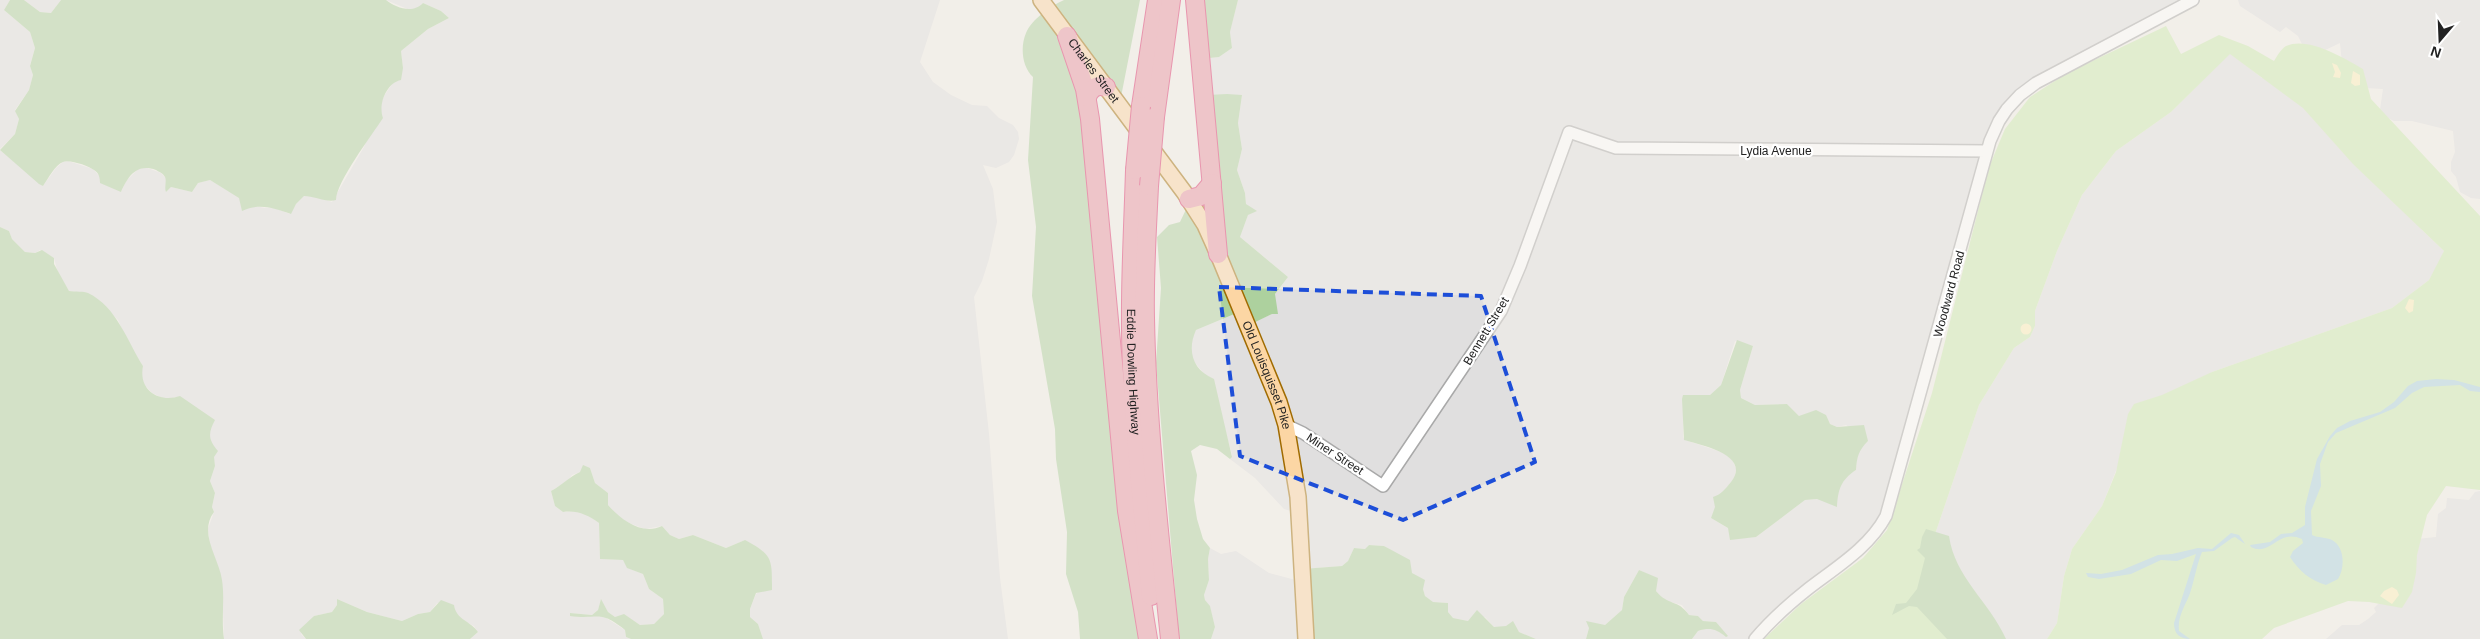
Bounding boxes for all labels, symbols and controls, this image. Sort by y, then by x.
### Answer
north arrow [2415,15,2465,65]
street label: Charles Street [1065,36,1123,106]
text: N [2428,43,2443,62]
street label: Lydia Avenue [1740,144,1812,158]
street label: Woodward Road [1931,249,1967,339]
street label: Bennett Street [1460,294,1512,367]
street label: Eddie Dowling Highway [1124,309,1143,435]
street label: Old Louisquisset Pike [1239,319,1294,431]
street label: Miner Street [1304,430,1367,478]

